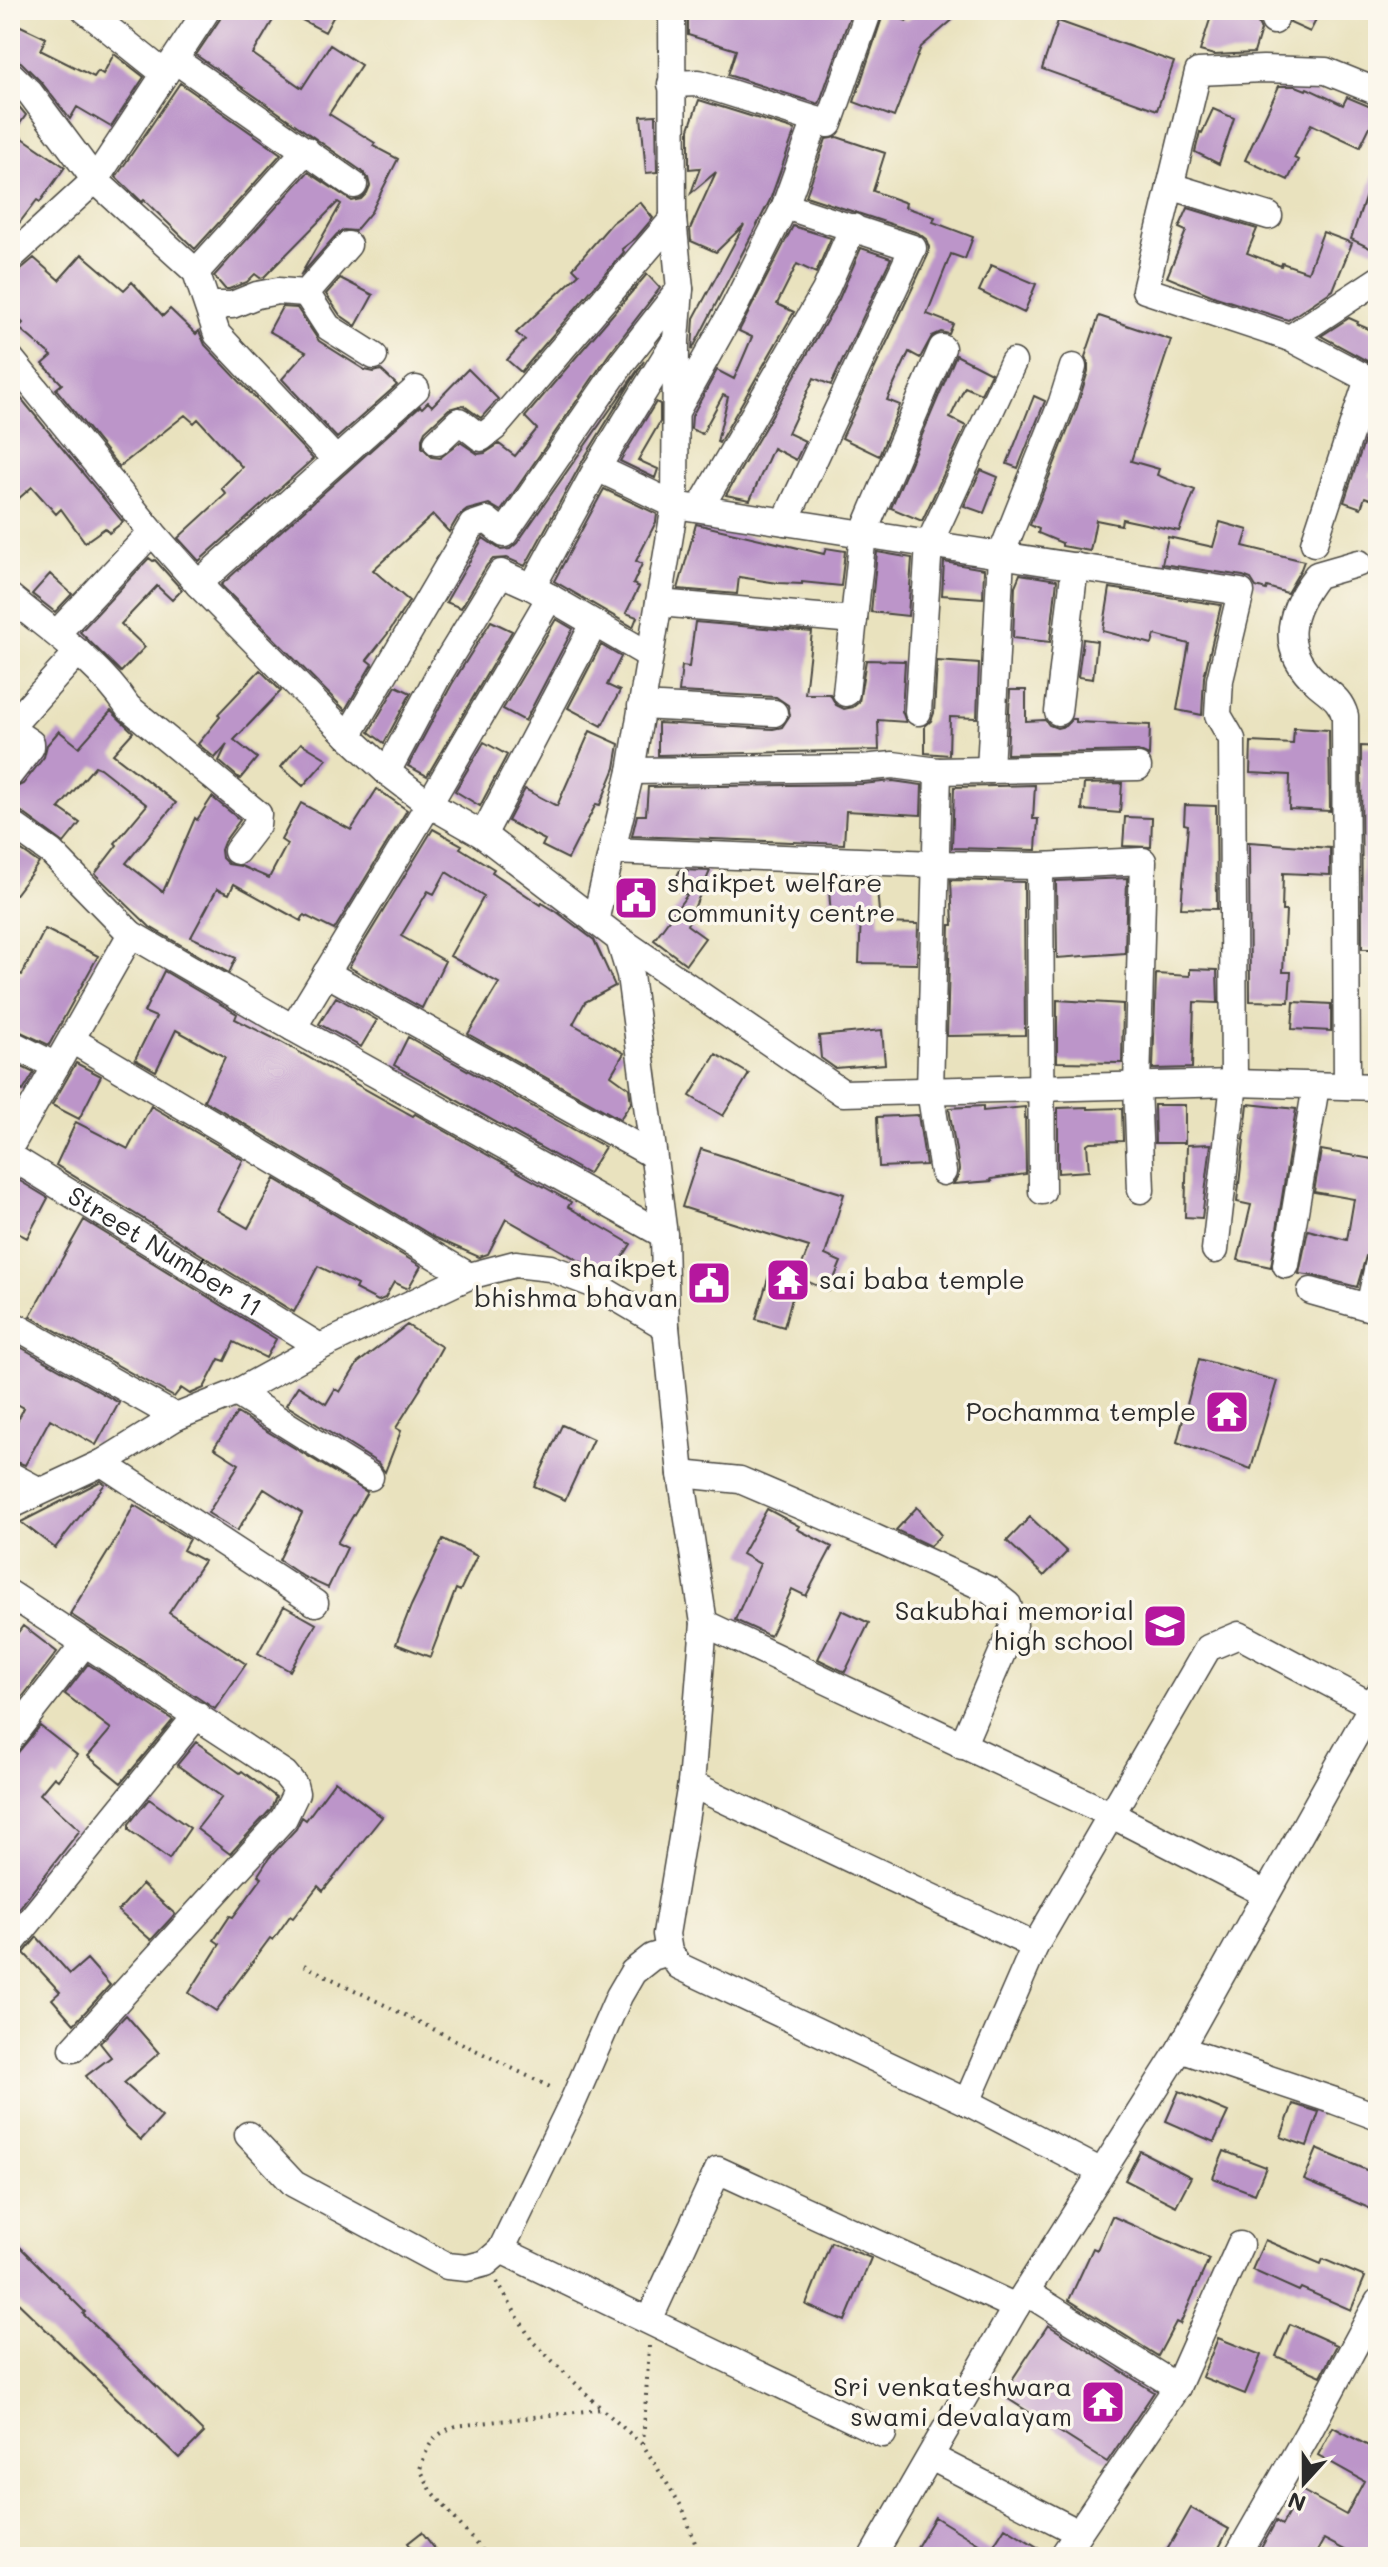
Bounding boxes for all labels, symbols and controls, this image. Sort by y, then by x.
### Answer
place label: shaikpet welfare community centre [667,865,895,929]
public building icon: shaikpet welfare community centre [612,874,660,922]
street label: Street Number 11 [62,1178,269,1323]
place label: shaikpet bhishma bhavan [474,1250,678,1314]
temple icon: sai baba temple [764,1256,812,1304]
public building icon: shaikpet bhishma bhavan [685,1259,733,1307]
place label: sai baba temple [819,1262,1025,1296]
temple icon: Pochamma temple [1203,1388,1251,1436]
place label: Pochamma temple [966,1394,1196,1428]
place label: Sakubhai memorial high school [895,1593,1134,1657]
school or university icon: Sakubhai memorial high school [1141,1602,1189,1650]
place label: Sri venkateshwara swami devalayam [833,2369,1072,2433]
temple icon: Sri venkateshwara swami devalayam [1079,2378,1127,2426]
north arrow [1264,2443,1344,2523]
text: N [1284,2486,1310,2519]

